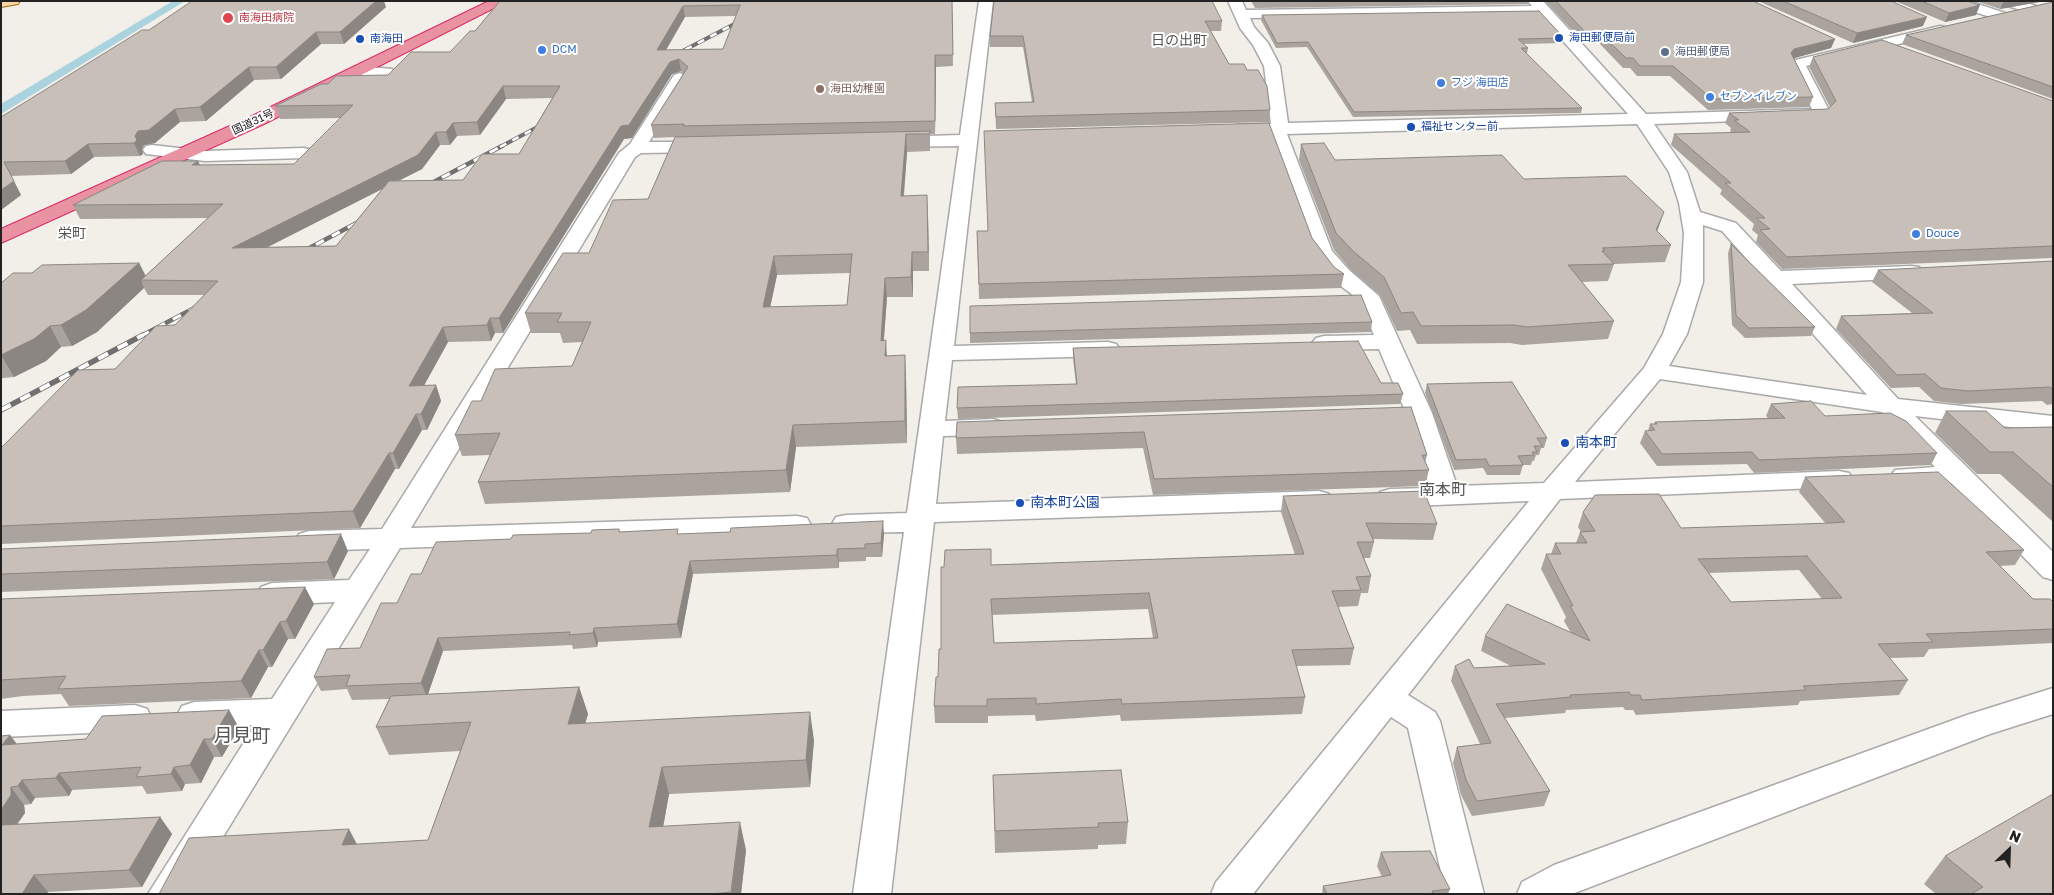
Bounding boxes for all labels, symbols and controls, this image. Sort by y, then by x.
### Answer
marker: 南海田病院 [221,11,235,25]
place label: 南海田病院 [239,11,294,25]
place label: 海田郵便局前 [1569,31,1635,45]
place label: 南海田 [370,32,403,46]
marker: 海田郵便局前 [1553,32,1565,44]
marker: 南海田 [354,33,366,45]
district label: 日の出町 [1151,33,1207,49]
place label: DCM [552,43,577,57]
marker: DCM [536,44,548,56]
place label: 海田郵便局 [1675,45,1730,59]
marker: 海田郵便局 [1659,46,1671,58]
place label: フジ 海田店 [1451,76,1509,90]
marker: フジ 海田店 [1435,77,1447,89]
place label: 海田幼稚園 [830,82,885,96]
marker: 海田幼稚園 [814,83,826,95]
place label: セブンイレブン [1720,90,1797,104]
marker: セブンイレブン [1704,91,1716,103]
street label: 国道31号 [230,107,276,137]
place label: 福祉センター前 [1421,120,1498,134]
marker: 福祉センター前 [1405,121,1417,133]
district label: 栄町 [58,226,86,242]
place label: Douce [1926,227,1959,241]
marker: Douce [1910,228,1922,240]
place label: 南本町 [1575,435,1617,451]
marker: 南本町 [1559,437,1571,449]
district label: 南本町 [1419,480,1467,500]
place label: 南本町公園 [1030,495,1100,511]
marker: 南本町公園 [1014,497,1026,509]
district label: 月見町 [214,725,270,747]
north arrow [1984,825,2034,875]
text: N [2007,826,2024,846]

